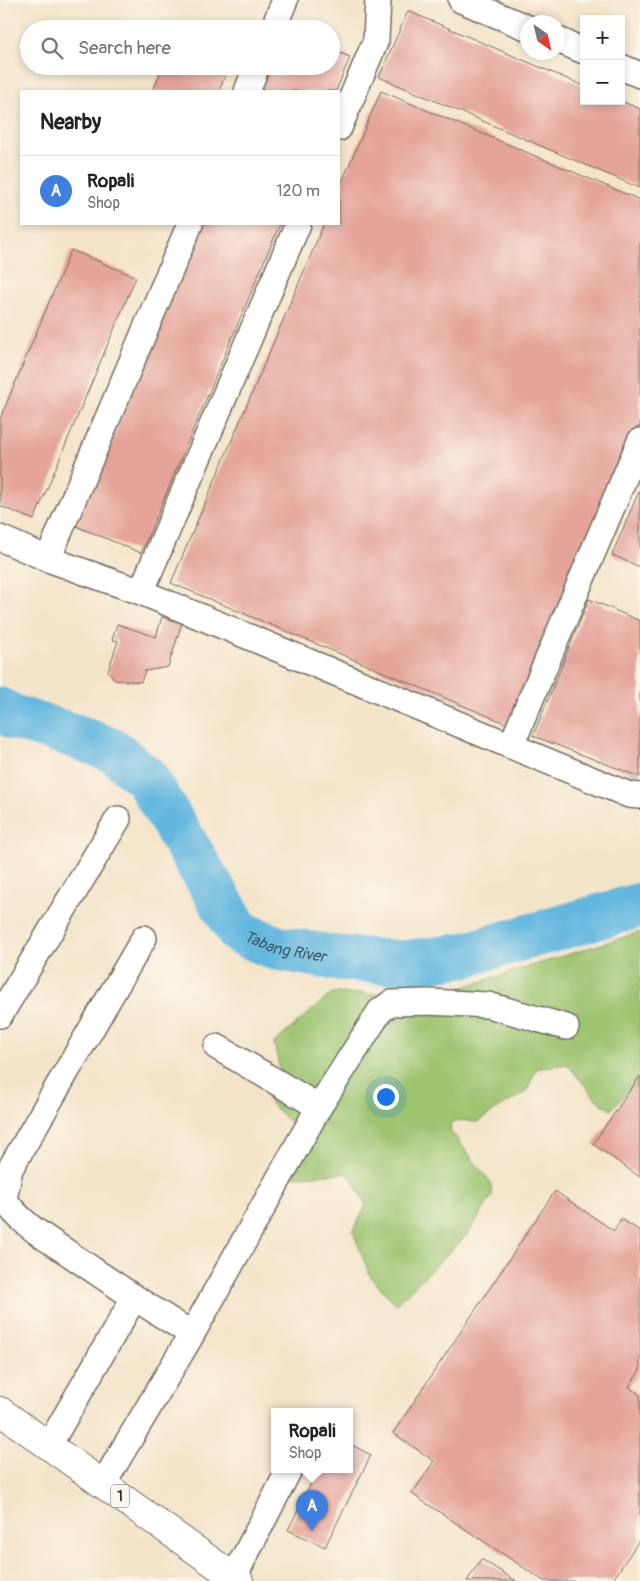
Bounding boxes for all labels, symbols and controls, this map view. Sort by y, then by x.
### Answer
north arrow [520,15,565,60]
map controls [580,15,625,105]
button: + [580,15,625,60]
search box [20,20,340,75]
icon: search [38,34,66,62]
text: Search here [78,36,171,60]
button: − [580,60,625,105]
text: Nearby [40,109,101,136]
text: Ropali [87,169,134,193]
text: A [51,181,61,201]
text: 120 m [276,181,320,201]
text: Shop [87,193,120,213]
water label: Tabang River [241,926,330,968]
your location [373,1084,399,1110]
popup [271,1408,353,1473]
text: Ropali [288,1419,336,1443]
text: Shop [288,1443,322,1463]
road number: 1 [111,1484,129,1508]
pin: A [296,1490,328,1531]

